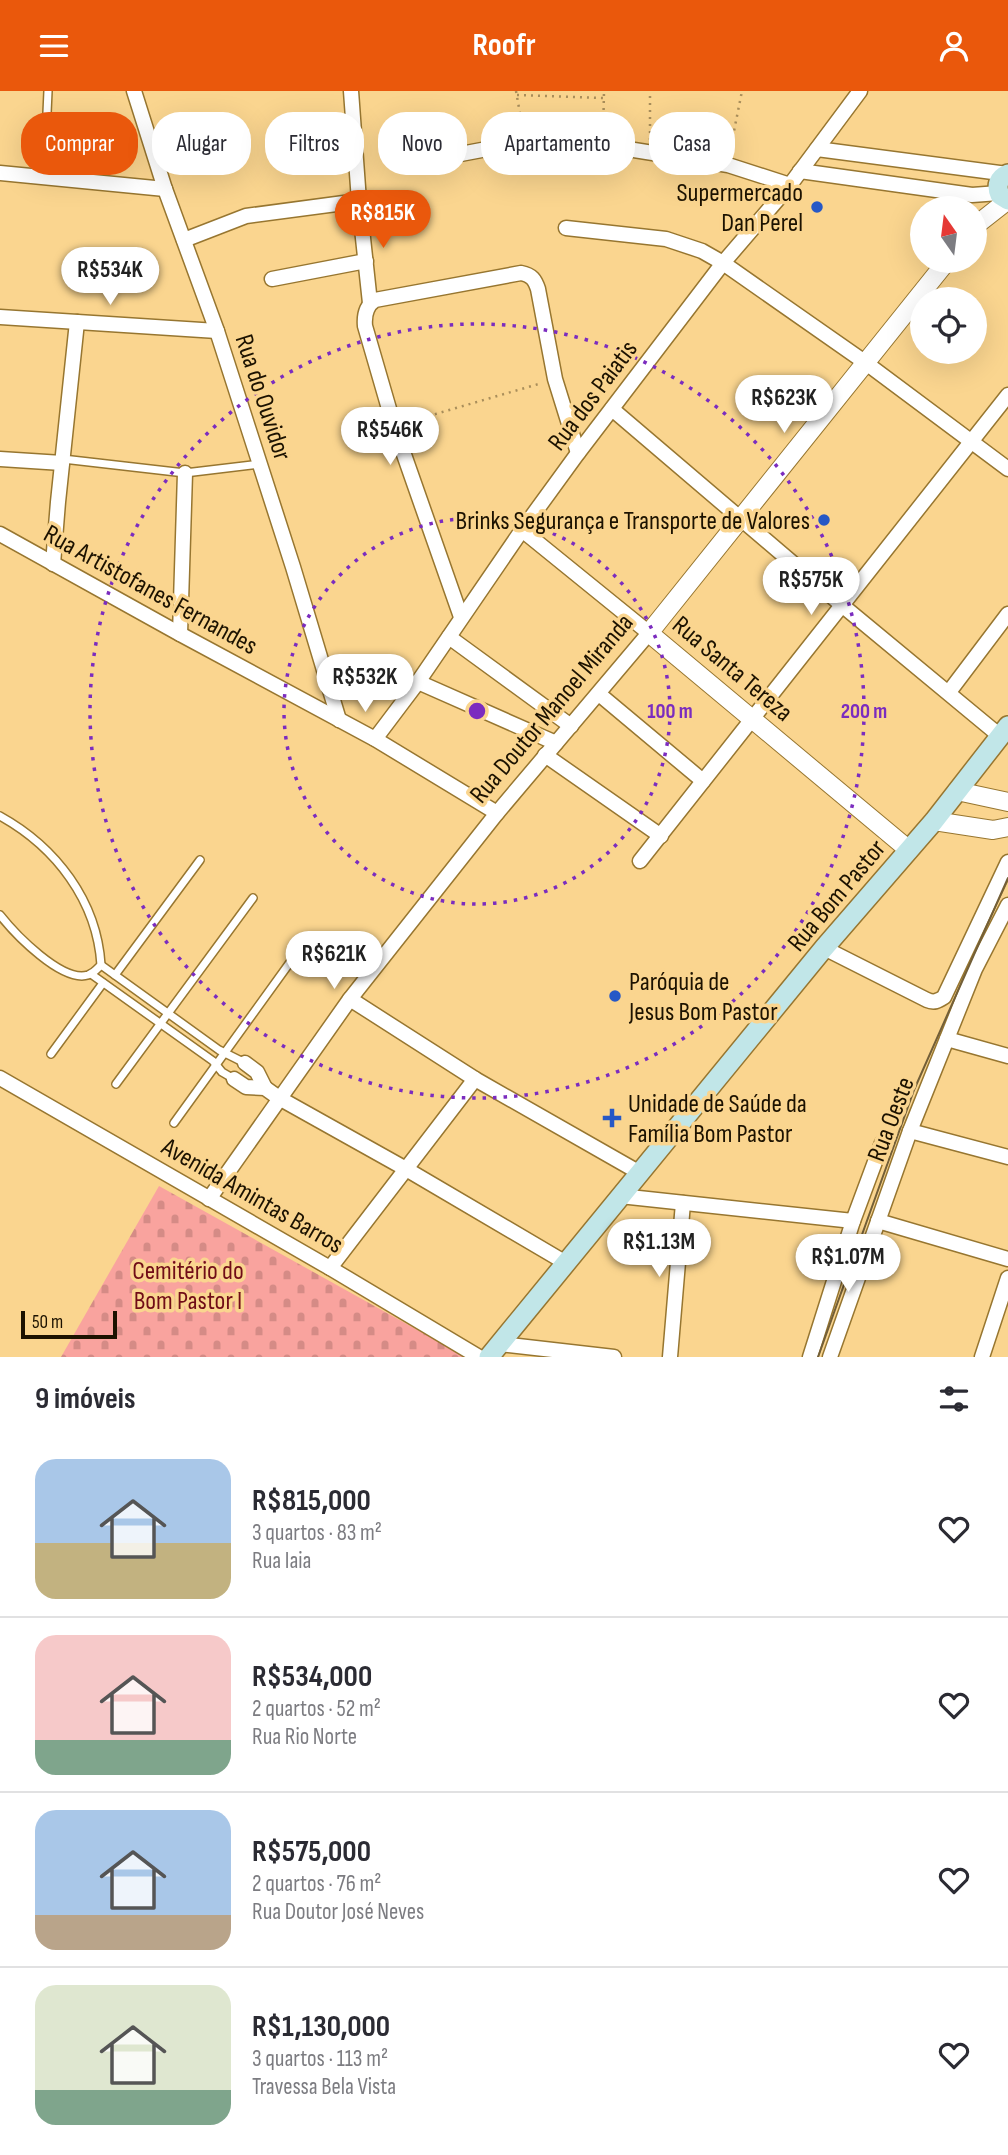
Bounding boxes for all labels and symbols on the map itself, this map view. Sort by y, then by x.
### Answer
place label: Supermercado Dan Perel [676,178,803,239]
pin: R$815K [326,191,440,250]
north arrow [910,196,987,273]
marker: Supermercado Dan Perel [809,199,825,215]
pin: R$534K [53,247,167,307]
street label: Rua do Ouvidor [228,331,298,465]
street label: Rua dos Paiatis [542,335,645,457]
pin: R$623K [727,375,841,435]
pin: R$546K [333,407,447,467]
place label: Brinks Segurança e Transporte de Valores [456,506,810,537]
marker: Brinks Segurança e Transporte de Valores [816,512,832,528]
street label: Rua Artistofanes Fernandes [38,519,263,662]
pin: R$575K [754,557,868,617]
street label: Rua Doutor Manoel Miranda [464,608,640,810]
street label: Rua Santa Tereza [666,610,799,728]
pin: R$532K [308,655,422,714]
centre of rings [465,699,489,723]
text: 100 m [647,699,693,724]
text: 200 m [841,699,887,724]
street label: Rua Bom Pastor [782,833,893,958]
pin: R$621K [277,932,391,991]
place label: Paróquia de Jesus Bom Pastor [628,967,778,1028]
marker: Paróquia de Jesus Bom Pastor [607,988,623,1004]
street label: Rua Oeste [861,1073,922,1166]
place label: Unidade de Saúde da Família Bom Pastor [628,1089,807,1150]
marker: Unidade de Saúde da Família Bom Pastor [602,1108,622,1128]
street label: Avenida Amintas Barros [155,1131,348,1261]
pin: R$1.13M [594,1219,724,1279]
pin: R$1.07M [783,1235,913,1294]
park label: Cemitério do Bom Pastor I [132,1256,244,1317]
scale bar [21,1308,117,1340]

